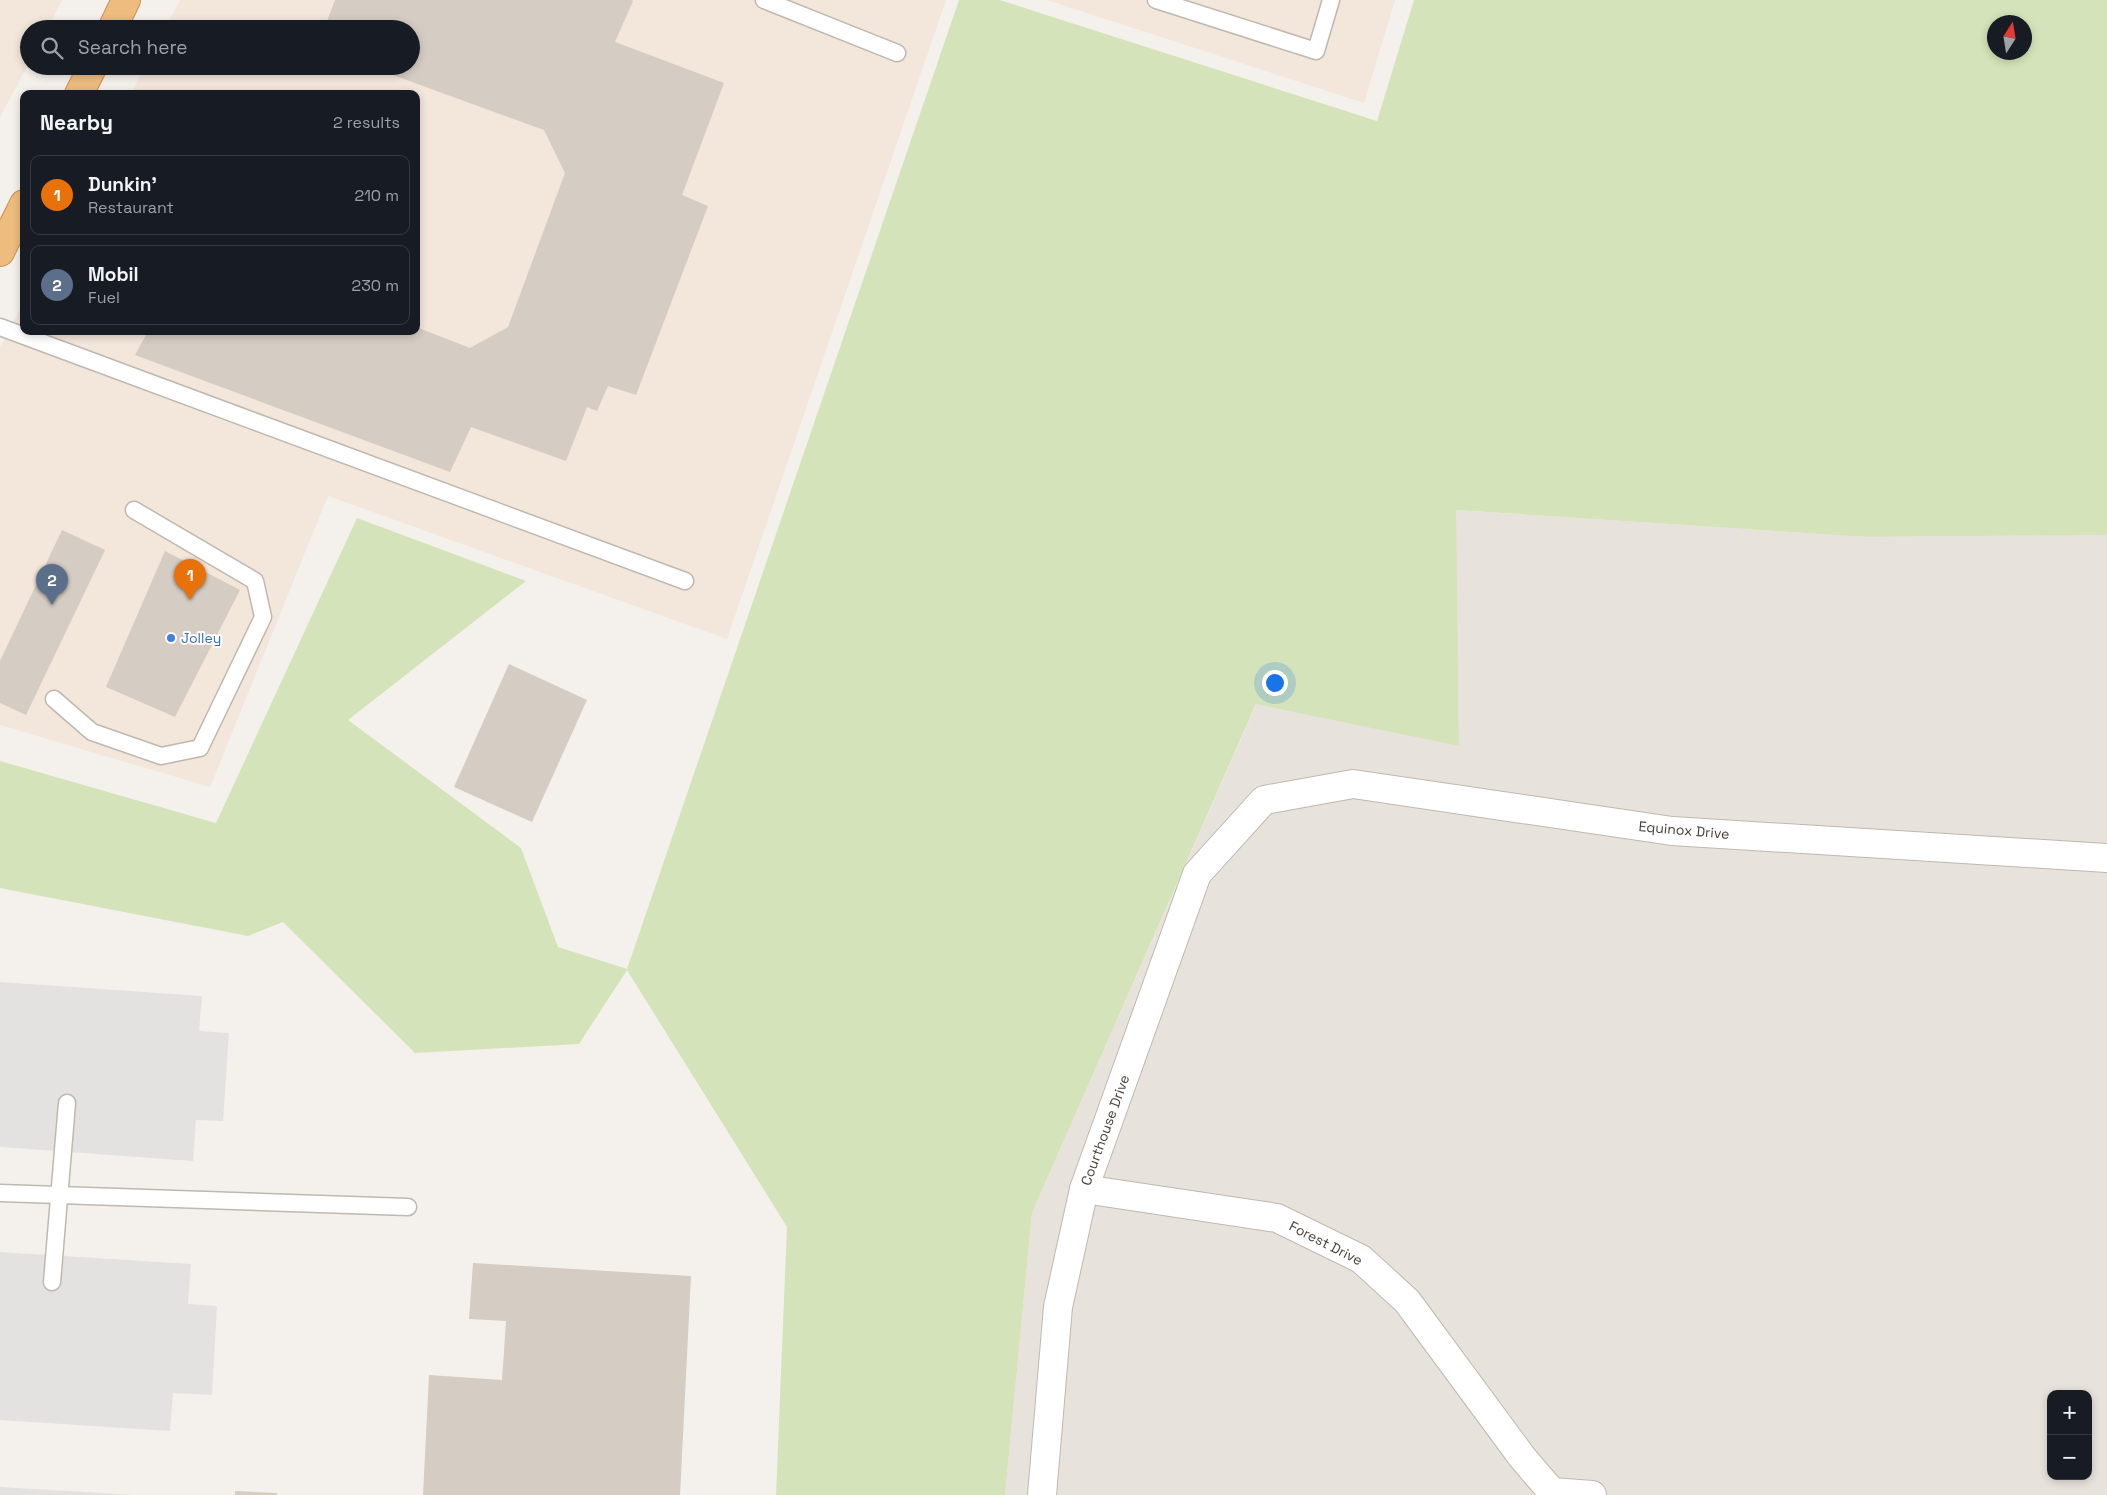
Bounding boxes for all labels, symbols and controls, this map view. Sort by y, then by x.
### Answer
north arrow [1987,15,2032,60]
search box [20,20,420,75]
icon: search [38,34,66,62]
text: Search here [78,35,188,60]
text: Nearby [40,109,113,136]
text: 2 results [333,112,400,133]
text: Dunkin' [88,172,157,197]
text: 1 [53,185,61,206]
text: 210 m [355,185,399,206]
text: Restaurant [88,197,174,218]
text: Mobil [88,262,139,287]
text: 2 [52,275,62,296]
text: 230 m [352,275,399,296]
text: Fuel [88,287,120,308]
pin: 1 [174,559,206,600]
pin: 2 [36,564,68,605]
place label: Jolley [181,629,221,647]
marker: Jolley [165,632,177,644]
your location [1262,670,1288,696]
street label: Equinox Drive [1638,817,1730,843]
street label: Courthouse Drive [1077,1072,1133,1188]
street label: Forest Drive [1286,1217,1366,1269]
map controls [2047,1390,2092,1480]
button: + [2047,1390,2092,1435]
button: − [2047,1435,2092,1480]

